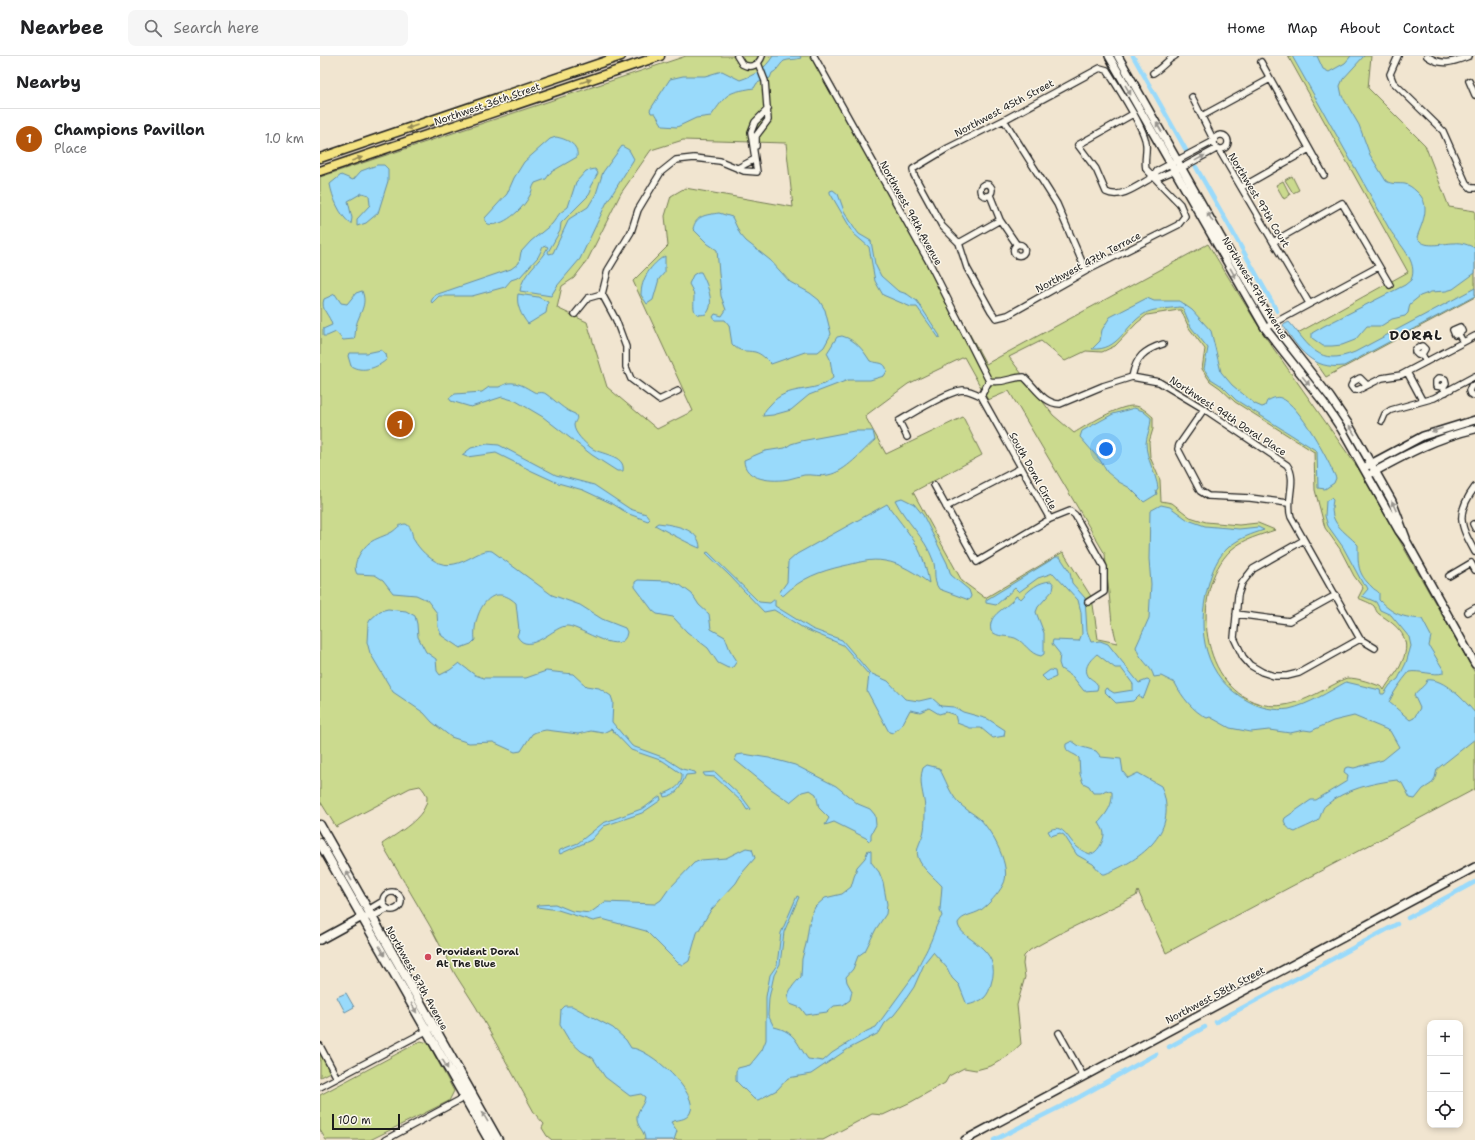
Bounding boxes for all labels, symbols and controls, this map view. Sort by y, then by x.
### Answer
search box [128,10,408,46]
text: Nearbee [20,15,104,40]
icon: search [142,17,164,39]
text: Search here [174,18,259,38]
text: Home [1227,19,1266,37]
text: Map [1288,19,1318,37]
text: About [1340,19,1381,37]
text: Contact [1403,19,1455,37]
text: Nearby [16,71,81,93]
street label: Northwest 45th Street [952,76,1056,140]
one-way arrow [581,78,593,84]
street label: Northwest 36th Street [432,80,542,128]
one-way arrow [1125,84,1132,96]
text: Champions Pavillon [54,120,205,140]
one-way arrow [1155,121,1162,133]
one-way arrow [406,124,418,130]
text: 1 [26,130,32,147]
text: 1.0 km [265,130,304,147]
text: Place [54,140,87,157]
street label: Northwest 97th Court [1226,150,1292,250]
one-way arrow [1194,154,1206,161]
one-way arrow [351,156,363,162]
street label: Northwest 94th Avenue [877,159,945,268]
one-way arrow [1206,211,1213,223]
street label: Northwest 47th Terrace [1033,229,1143,295]
street label: Northwest 97th Avenue [1219,234,1291,342]
one-way arrow [1230,268,1236,279]
district label: DORAL [1389,326,1443,344]
street label: Northwest 94th Doral Place [1167,373,1289,459]
one-way arrow [1301,375,1310,386]
pin: 1 [387,409,413,439]
one-way arrow [1348,424,1355,436]
one-way arrow [1431,428,1443,434]
street label: South Doral Circle [1006,430,1060,512]
your location [1096,439,1116,459]
one-way arrow [1391,500,1397,511]
one-way arrow [345,870,352,882]
street label: Northwest 87th Avenue [383,924,451,1033]
one-way arrow [379,945,385,957]
place label: Provident Doral At The Blue [436,945,519,970]
marker: Provident Doral At The Blue [423,952,433,962]
street label: Northwest 58th Street [1163,963,1267,1027]
one-way arrow [410,1002,417,1014]
map controls [1427,1020,1463,1128]
button: + [1427,1020,1463,1056]
button: − [1427,1056,1463,1092]
one-way arrow [442,1058,449,1070]
button: locate [1427,1092,1463,1128]
one-way arrow [481,1111,488,1123]
scale bar [332,1112,400,1131]
text: 100 m [338,1113,371,1128]

